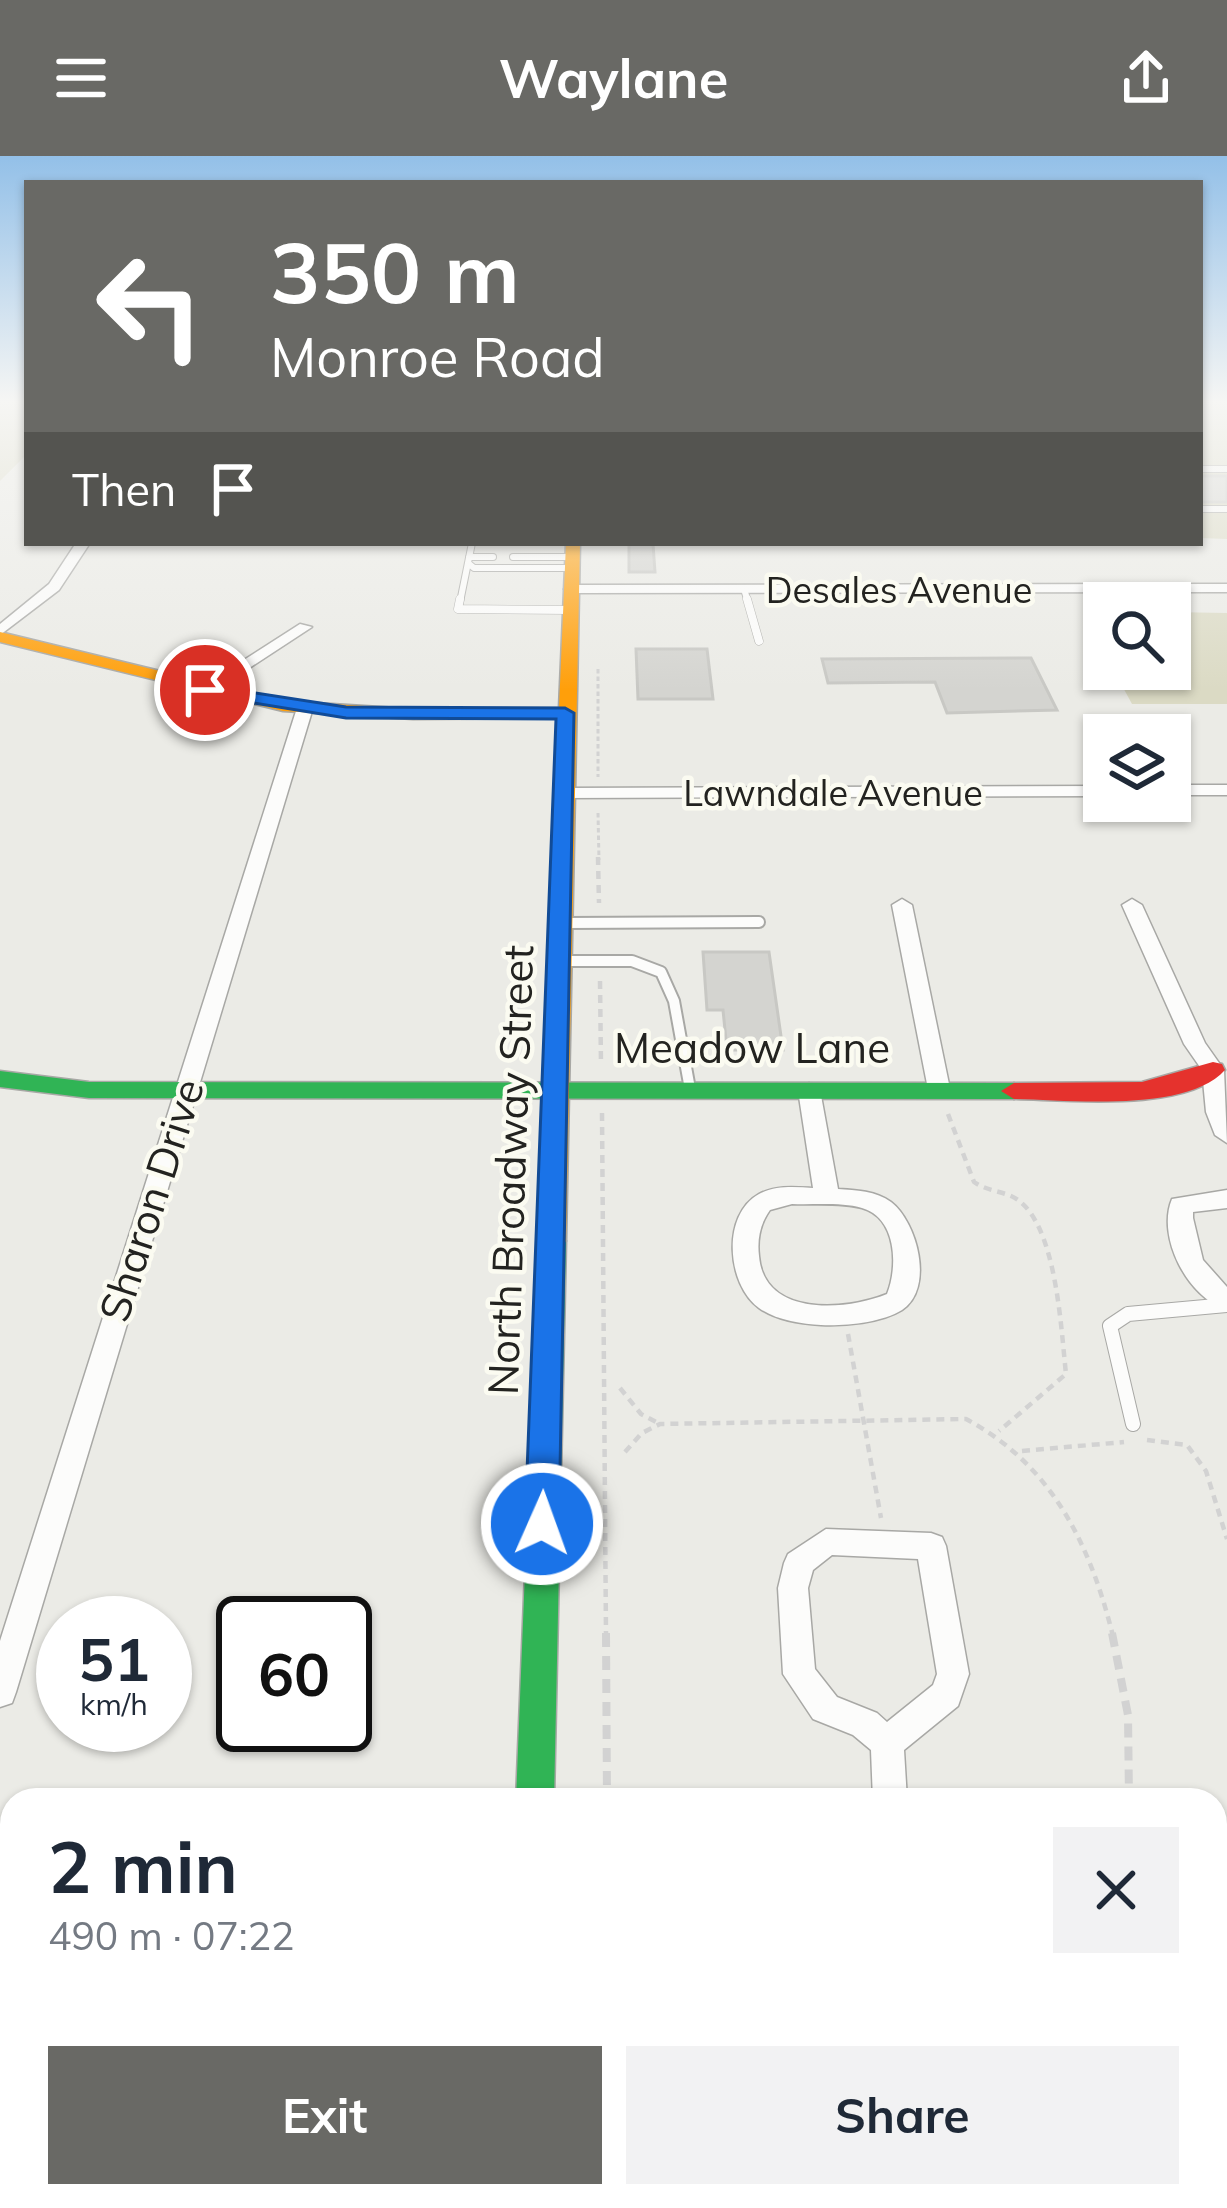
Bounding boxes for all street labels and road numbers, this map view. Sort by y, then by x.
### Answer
street label: Desales Avenue [766,567,1032,612]
street label: Lawndale Avenue [683,770,983,815]
street label: North Broadway Street [476,944,544,1396]
street label: Meadow Lane [614,1021,890,1074]
street label: Sharon Drive [87,1072,215,1328]

